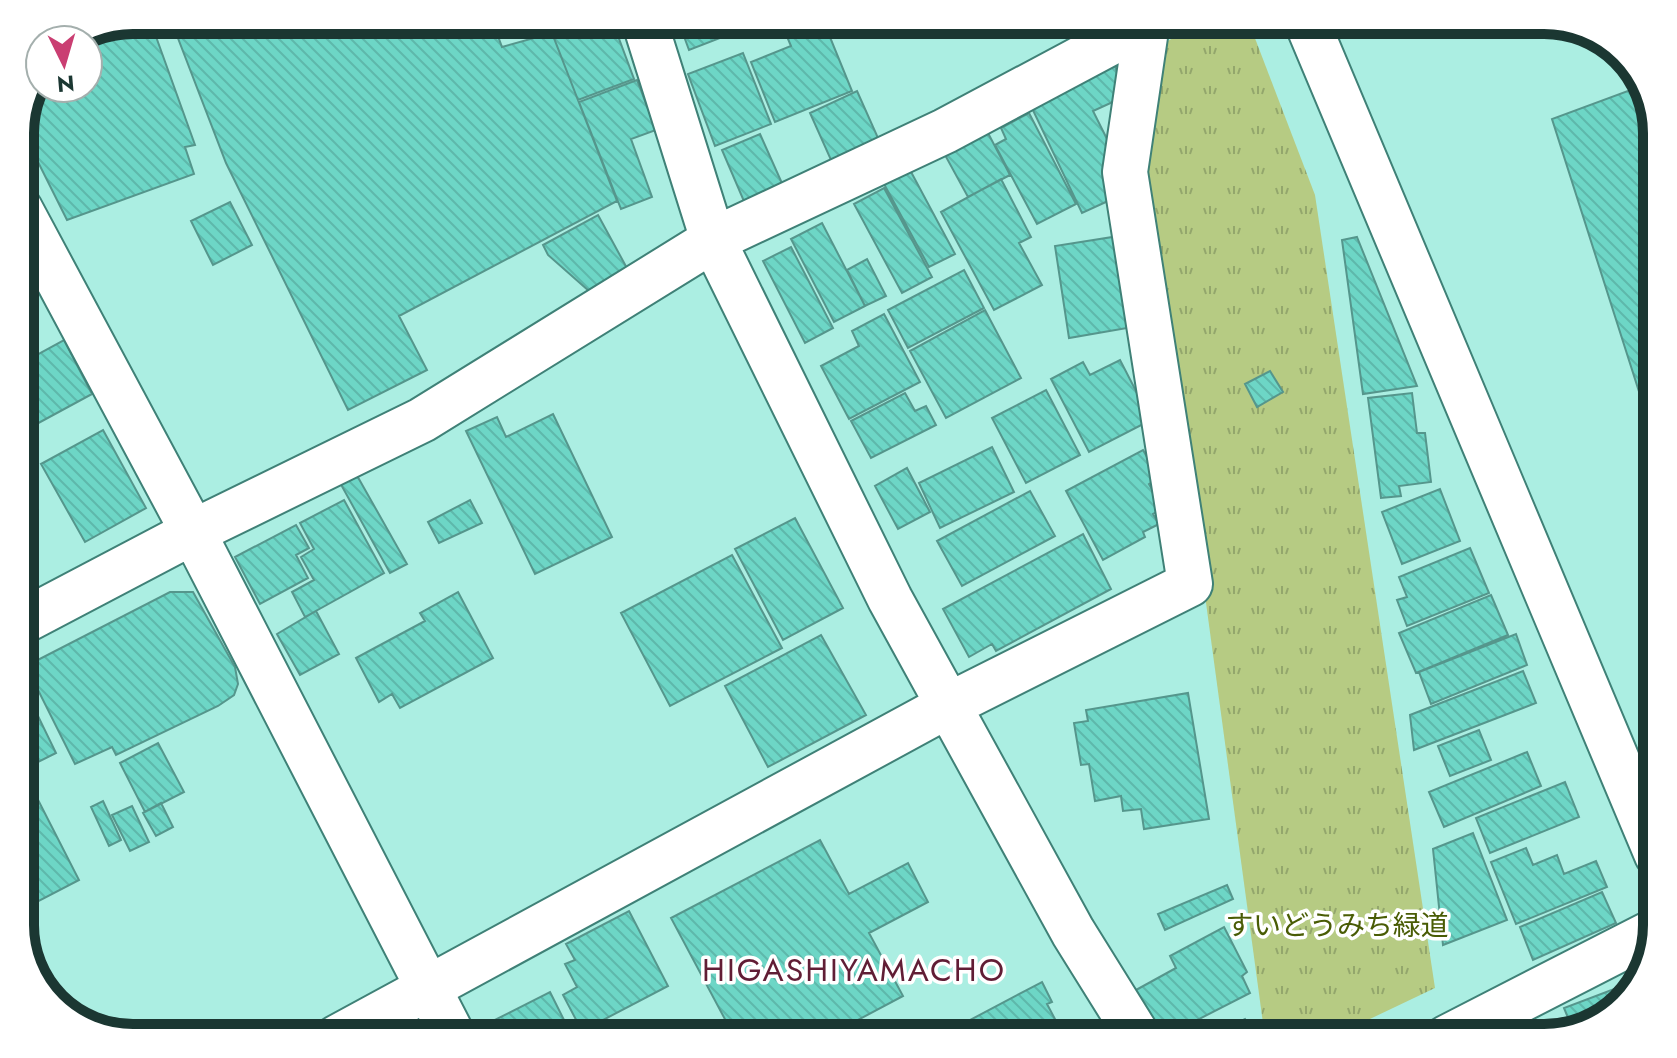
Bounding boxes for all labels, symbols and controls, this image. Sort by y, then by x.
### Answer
north arrow [24,24,104,104]
text: N [56,67,76,101]
park label: すいどうみち緑道 [1225,905,1449,946]
district label: HIGASHIYAMACHO [702,947,1006,993]

